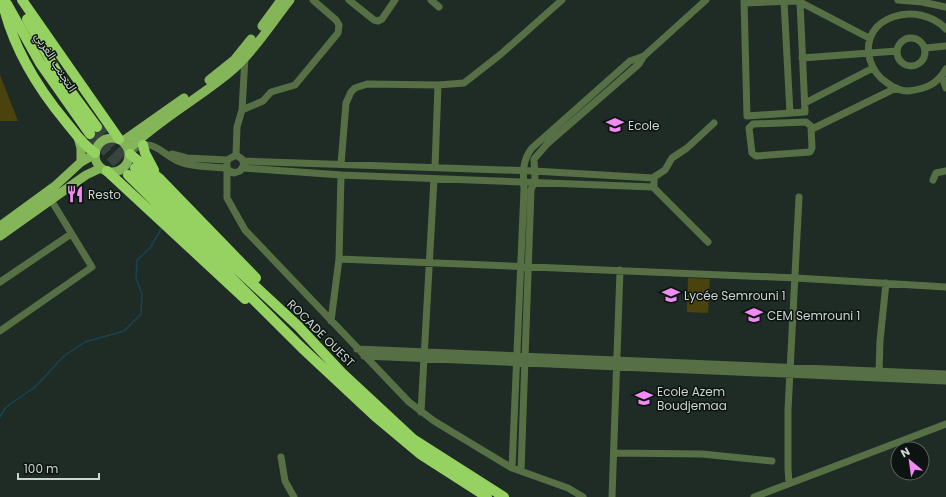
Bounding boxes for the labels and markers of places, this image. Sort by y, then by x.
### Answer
school or university icon: Ecole [605,115,625,135]
place label: Ecole [628,117,660,134]
restaurant icon: Resto [65,184,85,204]
place label: Resto [88,186,121,203]
school or university icon: Lycée Semrouni 1 [661,285,681,305]
place label: Lycée Semrouni 1 [684,287,786,304]
school or university icon: CEM Semrouni 1 [744,305,764,325]
place label: CEM Semrouni 1 [767,307,860,324]
place label: Ecole Azem Boudjemaa [657,383,727,414]
school or university icon: Ecole Azem Boudjemaa [634,388,654,408]

